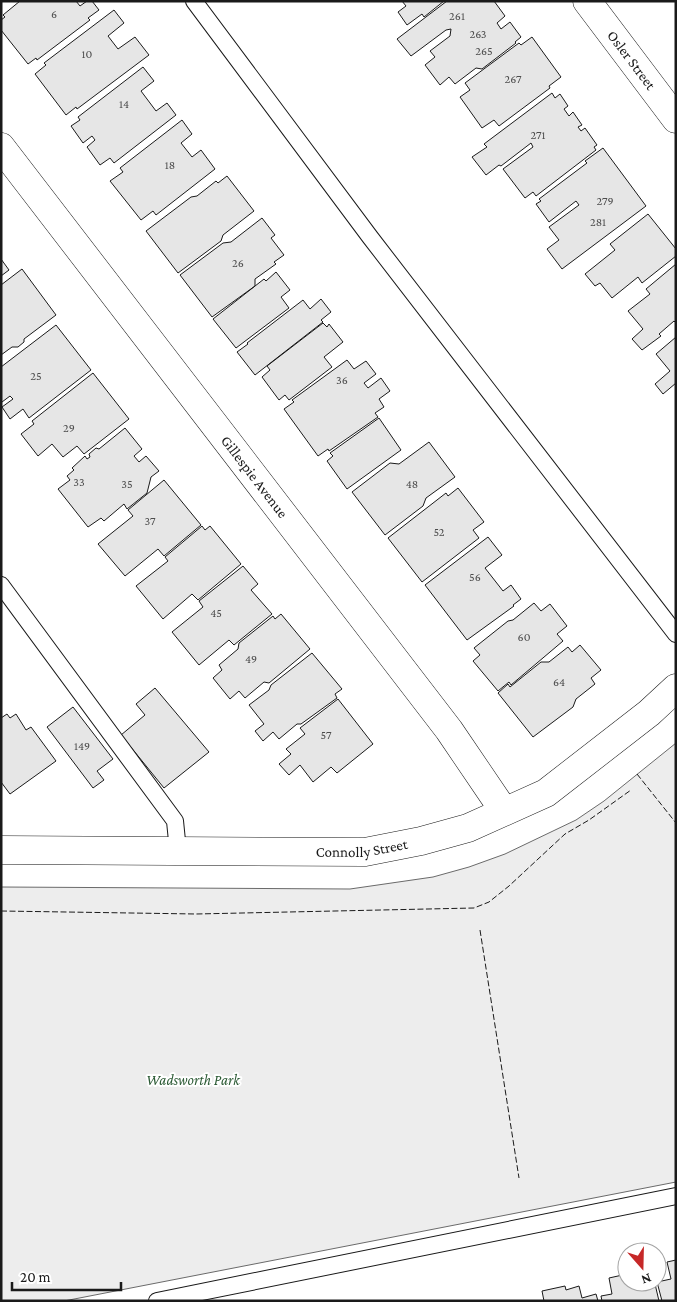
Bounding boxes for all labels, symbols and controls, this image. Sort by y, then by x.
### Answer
house number: 6 [51,7,57,21]
house number: 261 [449,9,465,23]
house number: 263 [469,27,487,41]
street label: Osler Street [604,27,660,94]
house number: 265 [475,44,493,58]
house number: 10 [82,47,93,61]
house number: 267 [505,72,522,86]
house number: 14 [119,97,129,111]
house number: 271 [530,128,546,142]
house number: 18 [165,158,175,172]
house number: 279 [596,194,614,208]
house number: 281 [590,215,606,229]
house number: 26 [232,256,244,270]
house number: 25 [30,369,42,383]
house number: 36 [336,373,348,387]
house number: 29 [63,421,75,435]
street label: Gillespie Avenue [218,433,291,521]
house number: 33 [73,475,85,489]
house number: 35 [121,477,133,491]
house number: 48 [406,477,418,491]
house number: 37 [144,514,156,528]
house number: 52 [433,525,445,539]
house number: 56 [469,570,481,584]
house number: 45 [210,606,222,620]
house number: 60 [518,630,531,644]
house number: 49 [245,652,257,666]
house number: 64 [553,675,565,689]
house number: 57 [321,728,332,742]
house number: 149 [74,739,90,753]
street label: Connolly Street [316,836,410,861]
park label: Wadsworth Park [146,1072,241,1088]
north arrow [617,1242,667,1292]
scale bar [12,1260,121,1292]
text: 20 m [20,1269,51,1285]
text: N [639,1270,654,1289]

